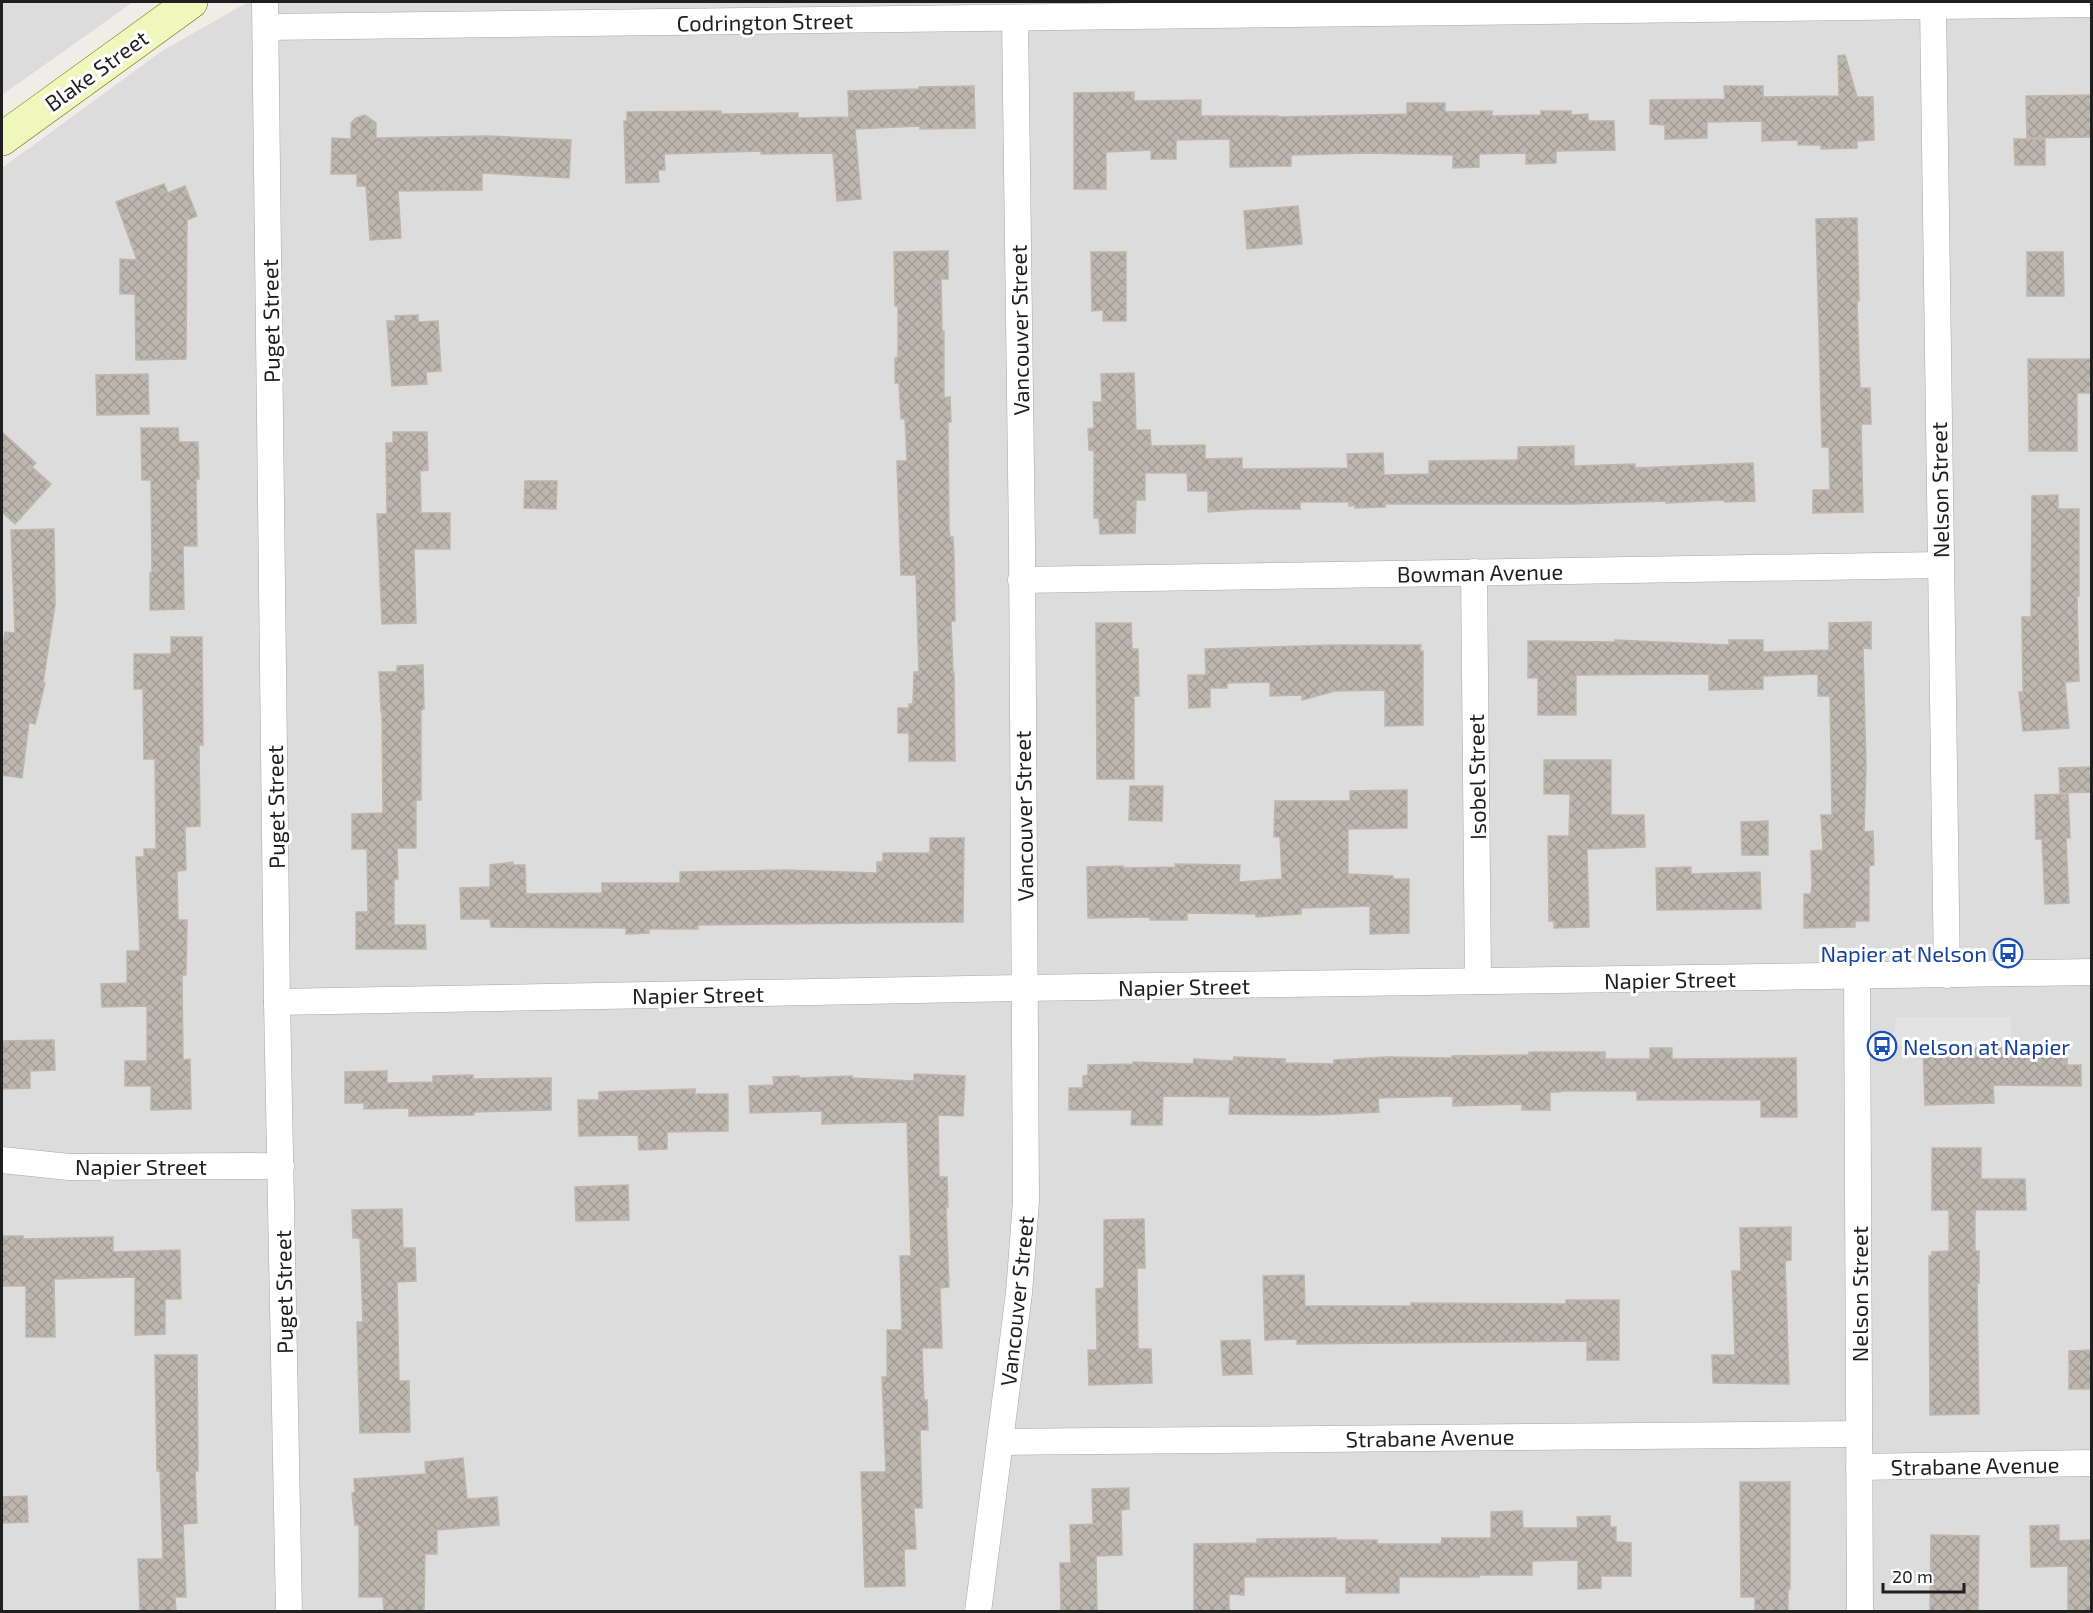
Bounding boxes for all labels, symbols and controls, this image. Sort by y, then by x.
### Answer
street label: Codrington Street [676,6,854,36]
street label: Blake Street [39,24,153,116]
street label: Vancouver Street [1005,244,1033,416]
street label: Puget Street [256,259,284,383]
street label: Nelson Street [1925,422,1953,558]
street label: Bowman Avenue [1397,558,1563,586]
street label: Isobel Street [1462,714,1490,840]
street label: Vancouver Street [1009,730,1037,902]
street label: Puget Street [261,745,289,869]
bus stop icon: Napier at Nelson [1992,937,2024,969]
place label: Napier at Nelson [1820,940,1987,966]
street label: Napier Street [1604,965,1736,993]
street label: Napier Street [1118,972,1250,1000]
street label: Napier Street [632,980,764,1008]
bus stop icon: Nelson at Napier [1866,1030,1898,1062]
place label: Nelson at Napier [1903,1033,2070,1059]
street label: Napier Street [75,1153,207,1179]
street label: Vancouver Street [994,1215,1038,1387]
street label: Nelson Street [1846,1226,1872,1362]
street label: Puget Street [269,1230,297,1354]
street label: Strabane Avenue [1345,1423,1515,1451]
street label: Strabane Avenue [1890,1451,2060,1479]
scale bar [1883,1556,1964,1594]
text: 20 m [1892,1565,1933,1587]

